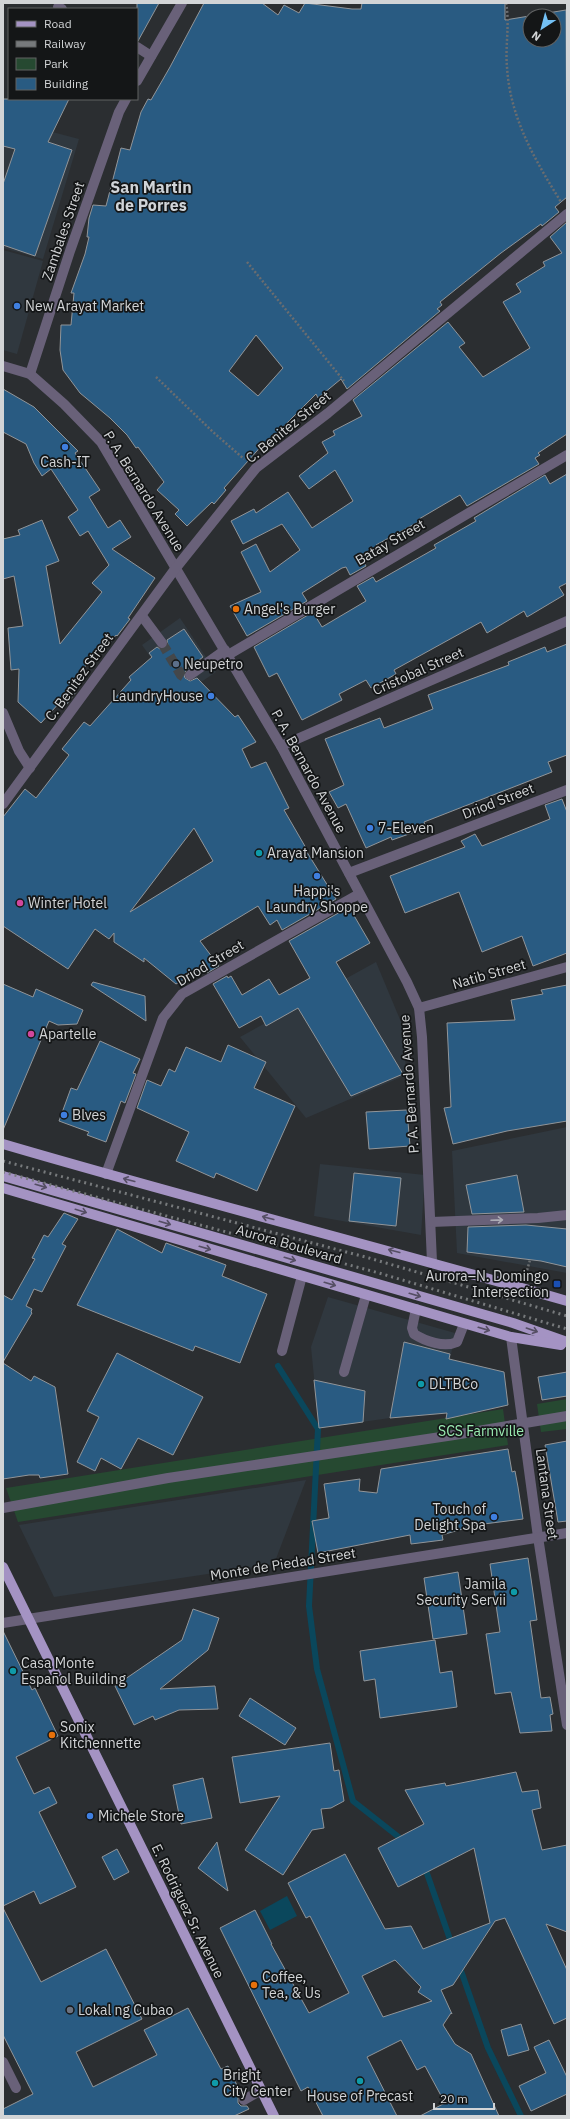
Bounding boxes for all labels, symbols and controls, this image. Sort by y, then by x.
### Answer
legend [8,8,138,100]
north arrow [522,8,562,48]
text: Road [44,16,72,31]
text: N [529,28,543,44]
text: Railway [44,36,86,51]
text: Park [44,56,69,71]
text: Building [44,76,89,91]
district label: San Martin de Porres [110,177,192,215]
street label: Zambales Street [38,179,88,283]
place label: New Arayat Market [25,297,144,315]
marker: New Arayat Market [12,301,22,311]
street label: C. Benitez Street [242,387,334,467]
street label: P. A. Bernardo Avenue [100,427,189,555]
marker: Cash-IT [60,442,70,452]
place label: Cash-IT [40,453,90,471]
street label: Batay Street [352,515,428,569]
place label: Angel's Burger [244,600,335,618]
marker: Angel's Burger [231,604,241,614]
street label: C. Benitez Street [41,629,117,725]
street label: Cristobal Street [370,643,466,699]
place label: Neupetro [184,655,243,673]
marker: Neupetro [171,659,181,669]
place label: LaundryHouse [112,687,203,705]
marker: LaundryHouse [206,691,216,701]
street label: P. A. Bernardo Avenue [267,706,351,836]
street label: Driod Street [459,779,537,823]
place label: 7-Eleven [378,819,434,837]
marker: 7-Eleven [365,823,375,833]
place label: Arayat Mansion [267,844,364,862]
marker: Arayat Mansion [254,848,264,858]
marker: Happi's Laundry Shoppe [312,871,322,881]
place label: Happi's Laundry Shoppe [266,882,368,916]
place label: Winter Hotel [28,894,107,912]
marker: Winter Hotel [15,898,25,908]
street label: Driod Street [173,936,247,990]
street label: Natib Street [450,955,528,993]
street label: P. A. Bernardo Avenue [395,1014,423,1154]
place label: Apartelle [39,1025,97,1043]
marker: Apartelle [26,1029,36,1039]
place label: Blves [72,1106,106,1124]
marker: Blves [59,1110,69,1120]
one-way arrow [123,1176,136,1183]
one-way arrow [34,1183,47,1190]
one-way arrow [74,1208,87,1215]
one-way arrow [262,1213,275,1221]
one-way arrow [490,1216,503,1223]
one-way arrow [159,1219,172,1227]
street label: Aurora Boulevard [234,1220,344,1268]
one-way arrow [199,1245,212,1252]
one-way arrow [388,1247,401,1255]
one-way arrow [284,1256,297,1263]
place label: Aurora–N. Domingo Intersection [425,1267,549,1301]
marker: Aurora–N. Domingo Intersection [552,1279,562,1289]
one-way arrow [323,1281,336,1288]
one-way arrow [408,1292,421,1299]
one-way arrow [477,1326,490,1334]
one-way arrow [526,1327,539,1334]
place label: DLTBCo [429,1375,478,1393]
marker: DLTBCo [416,1379,426,1389]
park label: SCS Farmville [438,1422,524,1440]
street label: Lantana Street [532,1447,562,1541]
place label: Touch of Delight Spa [414,1500,487,1534]
marker: Touch of Delight Spa [489,1512,499,1522]
street label: Monte de Piedad Street [209,1544,357,1584]
place label: Jamila Security Servii [416,1575,507,1609]
marker: Jamila Security Servii [509,1587,519,1597]
place label: Casa Monte Español Building [21,1654,126,1688]
marker: Casa Monte Español Building [8,1666,18,1676]
place label: Sonix Kitchennette [60,1718,141,1752]
marker: Sonix Kitchennette [47,1730,57,1740]
place label: Michele Store [98,1807,184,1825]
marker: Michele Store [85,1811,95,1821]
street label: E. Rodriguez Sr. Avenue [148,1841,229,1981]
place label: Coffee, Tea, & Us [262,1968,321,2002]
marker: Coffee, Tea, & Us [249,1980,259,1990]
place label: Lokal ng Cubao [78,2001,173,2019]
marker: Lokal ng Cubao [65,2005,75,2015]
place label: Bright City Center [223,2066,292,2100]
marker: House of Precast [355,2076,365,2086]
marker: Bright City Center [210,2078,220,2088]
scale bar [434,2085,494,2111]
place label: House of Precast [307,2087,413,2105]
text: 20 m [440,2091,468,2106]

